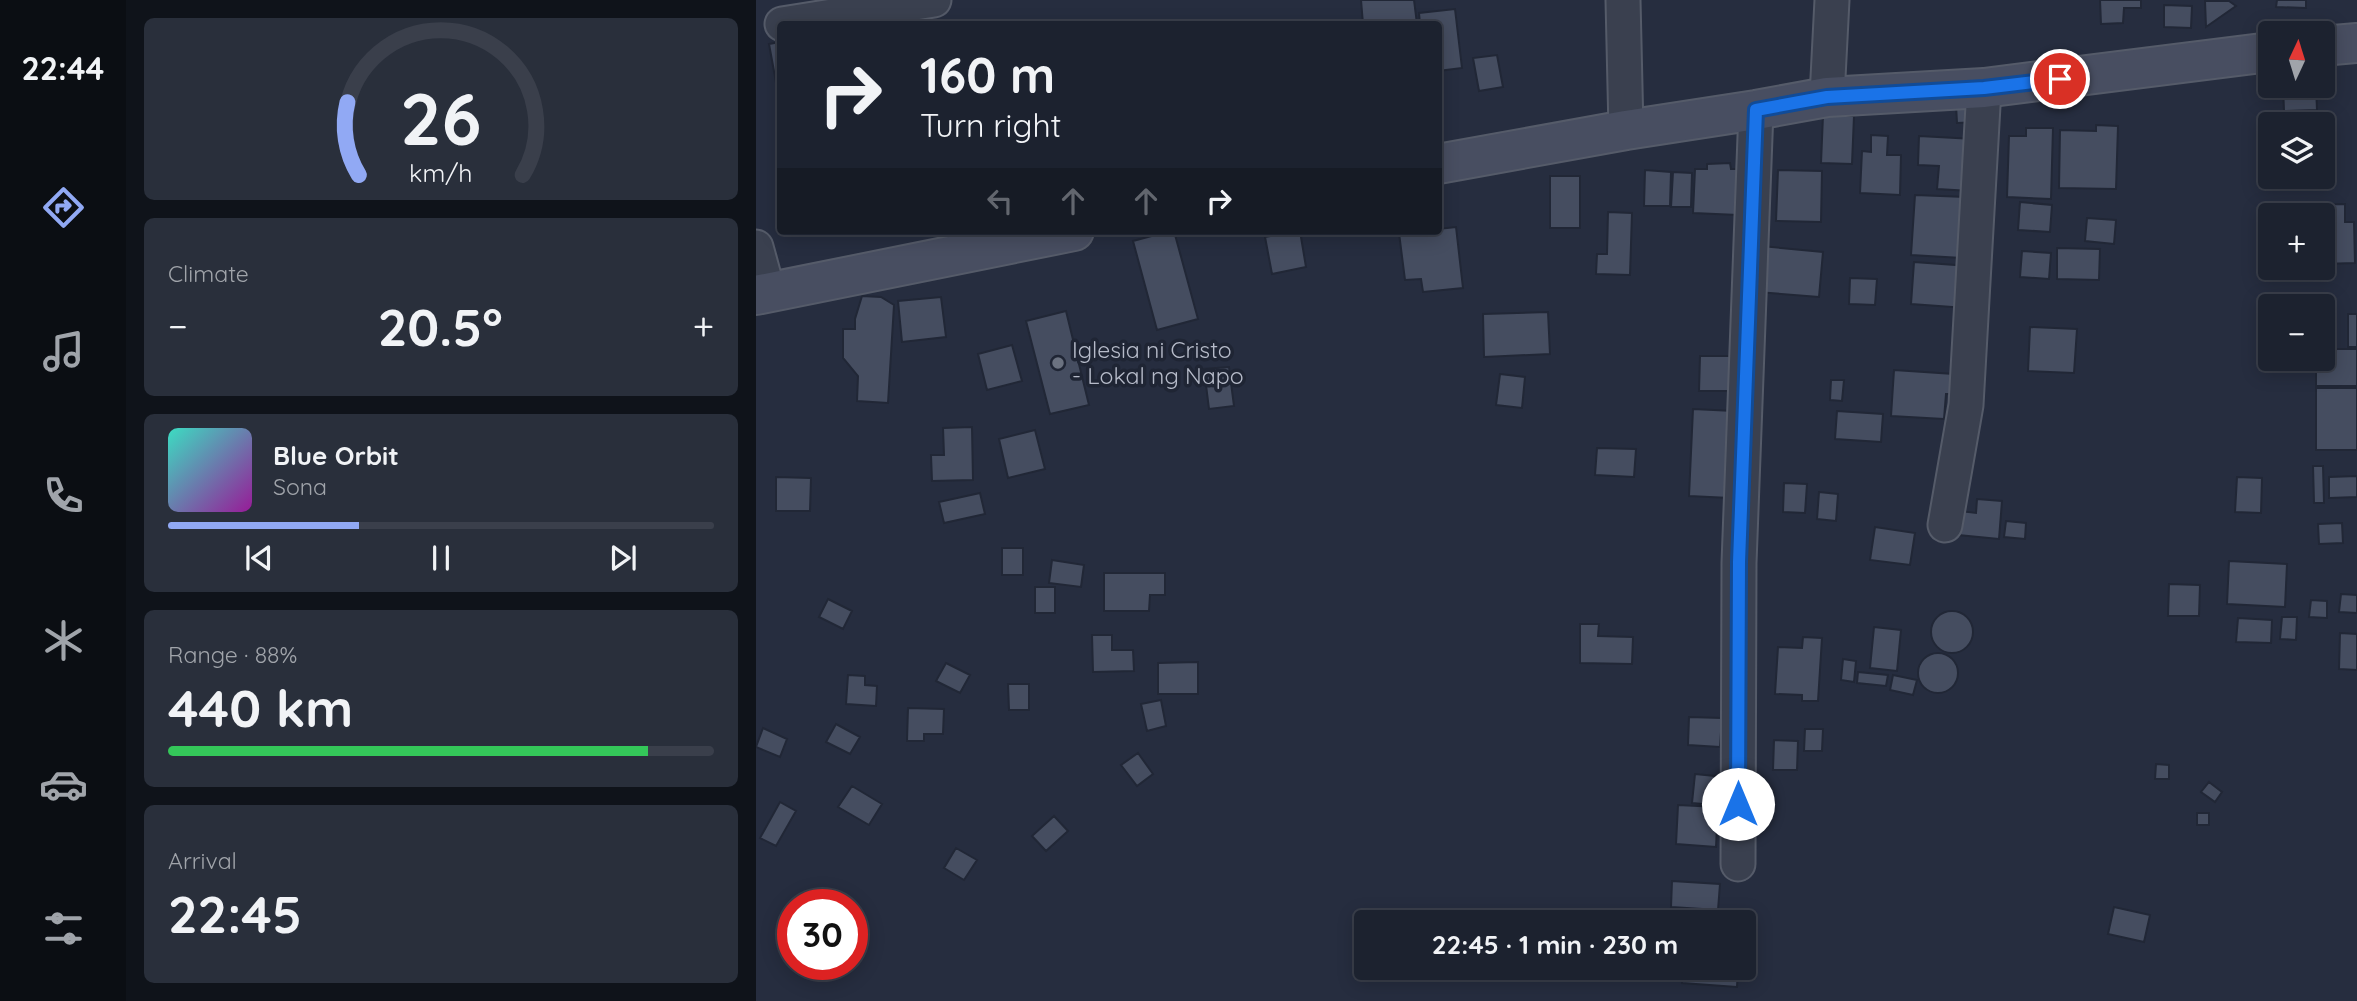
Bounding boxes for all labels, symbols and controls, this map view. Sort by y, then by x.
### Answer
north arrow [2258,21,2334,98]
map controls [2258,21,2335,371]
text: 160 m [920,44,1055,105]
text: 22:44 [22,48,104,88]
icon: right [805,49,896,140]
pin [2030,49,2090,109]
icon: arrive [2041,60,2079,98]
text: 26 [400,72,482,163]
text: Turn right [920,105,1061,145]
button: layers [2258,112,2335,189]
text: km/h [409,157,473,188]
icon: left [981,182,1019,220]
icon: ahead [1054,182,1092,220]
icon: ahead [1127,182,1165,220]
icon: right [1200,182,1238,220]
icon: directions [39,183,88,232]
button: + [2258,203,2335,280]
text: Climate [168,259,249,288]
text: 20.5° [378,294,503,359]
button: − [2258,294,2335,371]
text: − [168,302,188,350]
text: + [693,302,714,350]
icon: music [39,327,88,376]
place label: Iglesia ni Cristo - Lokal ng Napo [1072,335,1244,390]
marker: Iglesia ni Cristo - Lokal ng Napo [1050,355,1066,371]
text: Blue Orbit [273,439,399,472]
icon: phone [39,471,88,520]
text: Sona [273,472,327,501]
icon: previous [240,539,278,577]
icon: pause [422,539,460,577]
icon: next [604,539,642,577]
icon: climate [39,616,88,665]
text: Range · 88% [168,640,297,669]
text: 440 km [168,675,353,740]
icon: car [39,760,88,809]
position arrow [1701,767,1775,841]
text: Arrival [168,846,237,875]
text: 22:45 [168,881,302,946]
speed limit sign: 30 [777,889,868,980]
icon: filters [39,904,88,953]
text: 22:45 · 1 min · 230 m [1432,928,1678,961]

